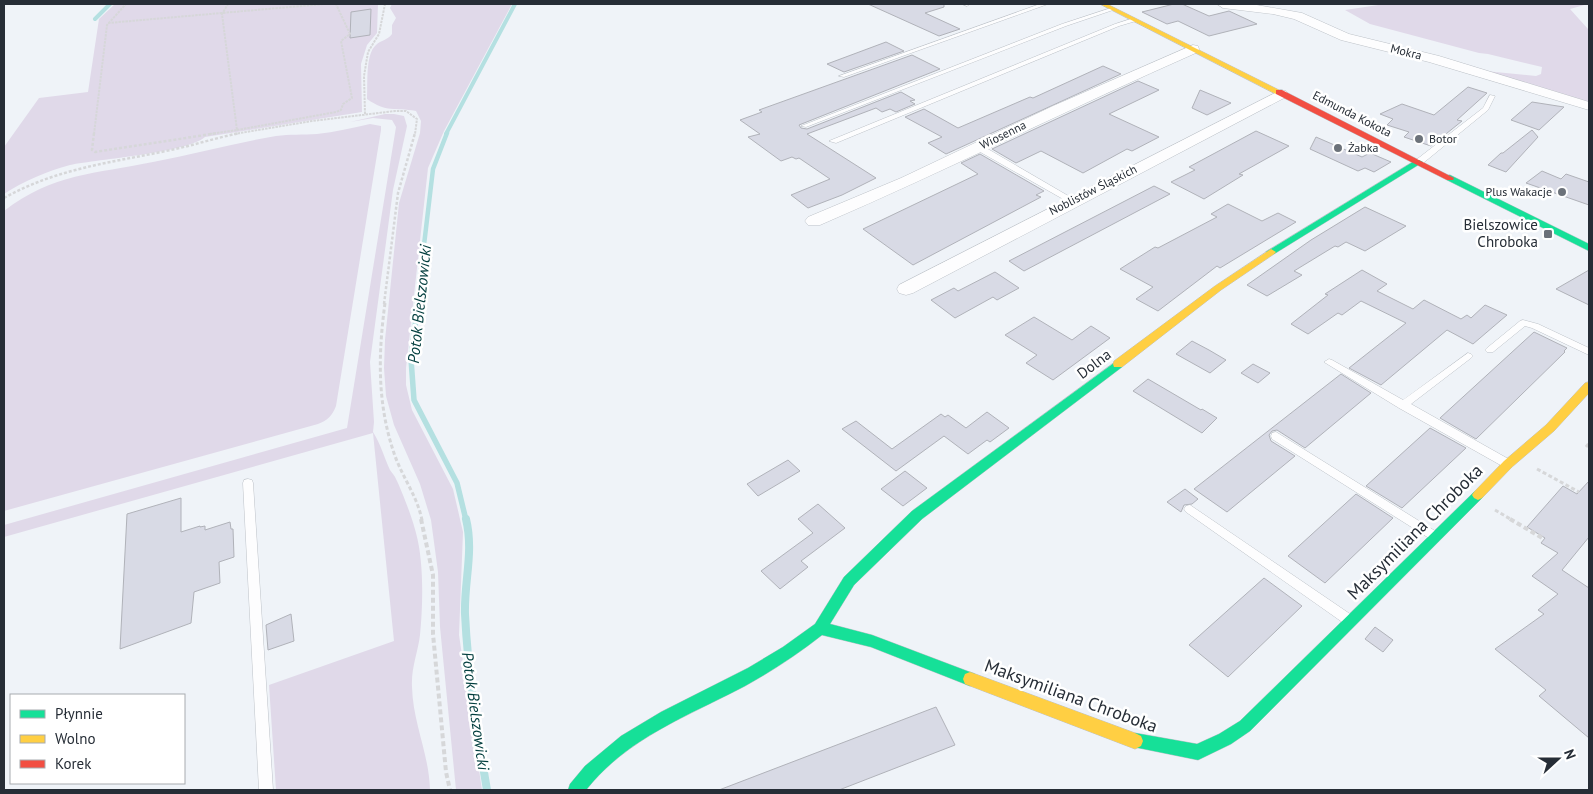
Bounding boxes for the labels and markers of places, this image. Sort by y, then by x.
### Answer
place label: Botor [1429,131,1457,146]
marker: Botor [1413,133,1425,145]
place label: Żabka [1348,140,1378,155]
marker: Żabka [1332,142,1344,154]
place label: Plus Wakacje [1485,184,1552,199]
marker: Plus Wakacje [1556,186,1568,198]
place label: Bielszowice Chroboka [1463,215,1538,251]
marker: Bielszowice Chroboka [1542,228,1554,240]

